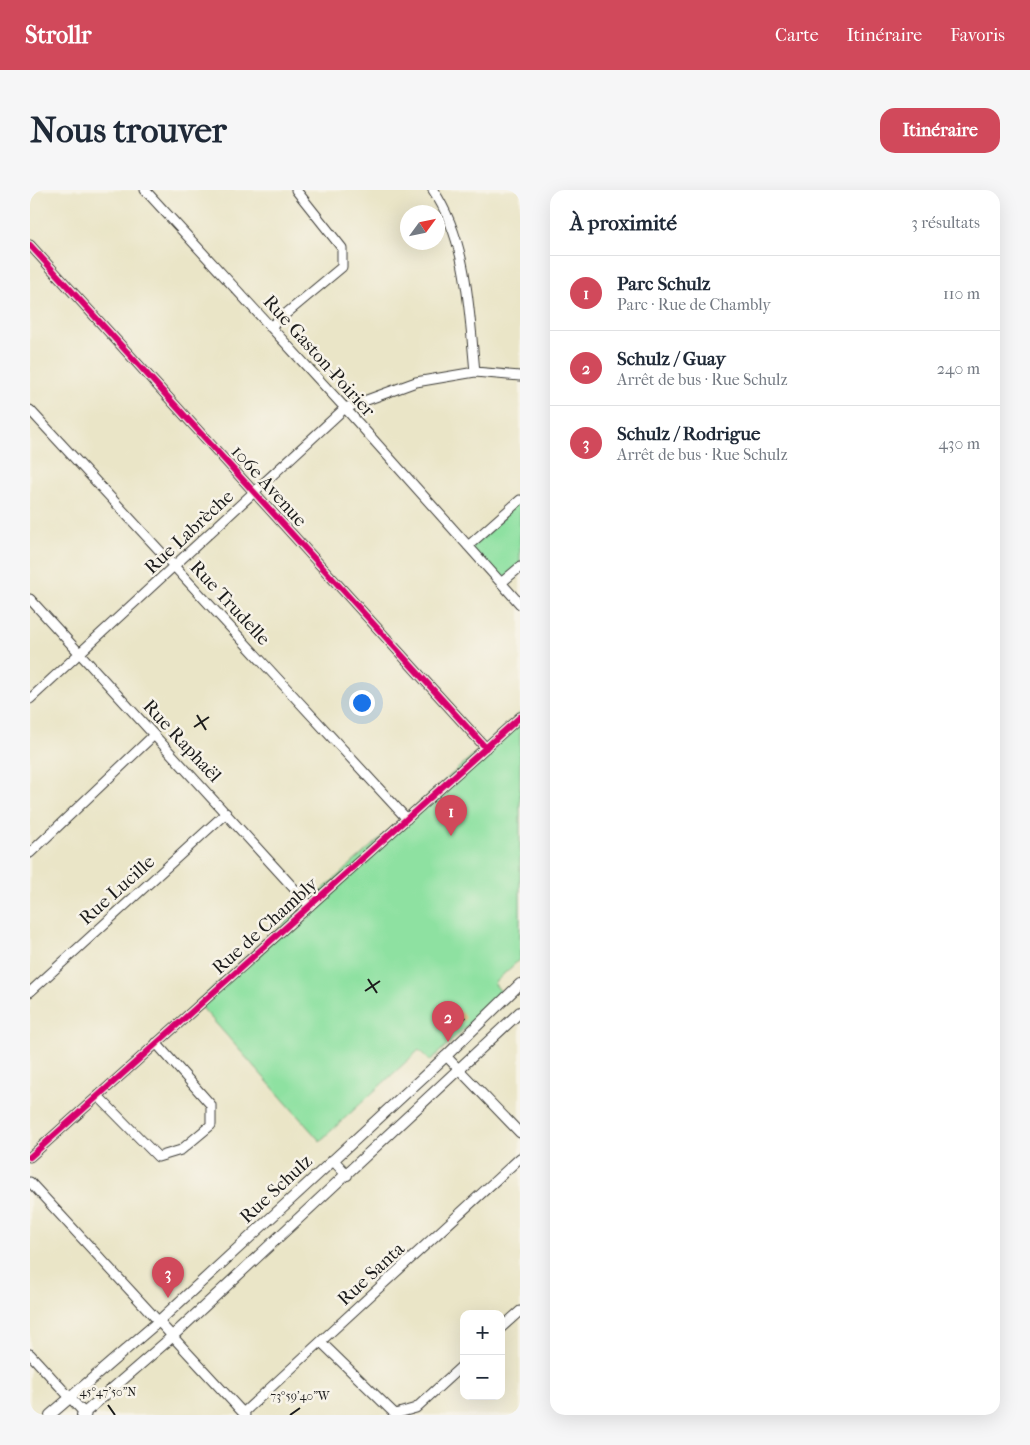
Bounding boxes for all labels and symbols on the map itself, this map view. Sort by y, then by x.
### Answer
north arrow [400,205,445,250]
street label: Rue Gaston-Poirier [259,291,380,422]
street label: 106e Avenue [227,441,311,531]
street label: Rue Labrèche [140,485,238,579]
street label: Rue Trudelle [185,556,275,650]
your location [349,690,375,716]
street label: Rue Raphaël [138,695,226,787]
pin: 1 [435,795,467,836]
street label: Rue Lucille [75,851,159,929]
street label: Rue de Chambly [208,872,323,979]
pin: 2 [432,1001,464,1042]
street label: Rue Schulz [235,1150,317,1228]
street label: Rue Santa [333,1238,409,1310]
pin: 3 [152,1257,184,1298]
text: 45°47'50"N [80,1385,136,1399]
text: 73°59'40"W [270,1389,331,1403]

